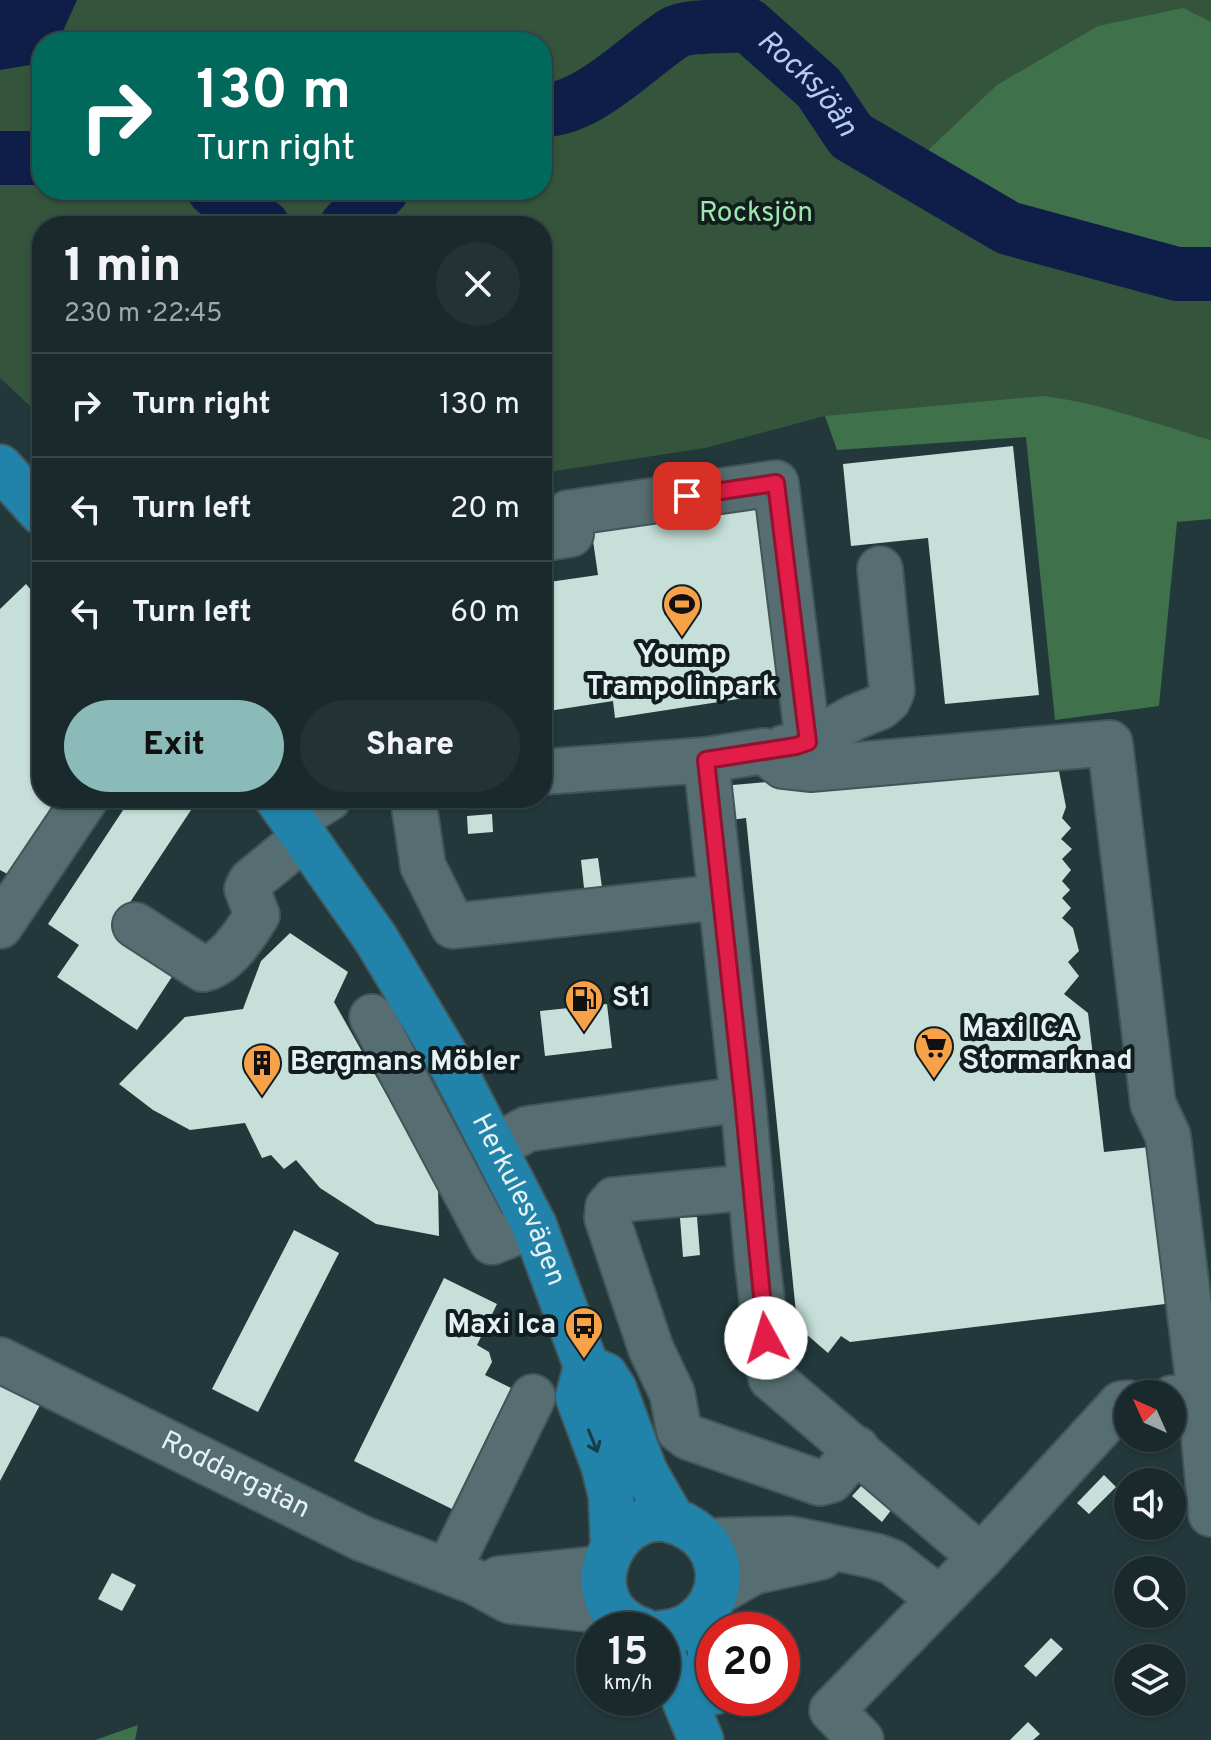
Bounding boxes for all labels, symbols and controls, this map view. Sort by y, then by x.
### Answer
water label: Rocksjöån [749,23,865,144]
text: 130 m [196,58,351,128]
icon: right [64,64,168,168]
text: Turn right [196,127,355,173]
park label: Rocksjön [699,196,813,232]
text: 1 min [64,238,181,298]
button: close [436,242,520,326]
text: 230 m · 22:45 [64,298,222,331]
icon: right [64,383,108,427]
text: Turn right [132,387,270,424]
text: 130 m [439,387,520,424]
pin [653,462,721,530]
icon: arrive [665,474,709,518]
icon: left [64,487,108,531]
text: Turn left [132,491,252,528]
text: 20 m [450,491,520,528]
sports icon: Yoump Trampolinpark [661,583,703,638]
icon: left [64,591,108,635]
text: Turn left [132,595,252,632]
text: 60 m [450,595,520,632]
place label: Yoump Trampolinpark [586,638,778,706]
button: Exit [64,700,284,792]
button: Share [300,700,520,792]
fuel station icon: St1 [563,978,605,1033]
place label: St1 [612,981,651,1017]
place label: Maxi ICA Stormarknad [962,1012,1133,1080]
supermarket icon: Maxi ICA Stormarknad [913,1025,955,1080]
building icon: Bergmans Möbler [241,1042,283,1097]
place label: Bergmans Möbler [290,1045,521,1081]
street label: Herkulesvägen [462,1108,573,1291]
position arrow [724,1296,808,1380]
bus stop icon: Maxi Ica [563,1305,605,1360]
place label: Maxi Ica [448,1308,556,1344]
north arrow [1114,1380,1186,1452]
map controls [1114,1380,1186,1716]
street label: Roddargatan [154,1424,316,1528]
one-way arrow [587,1428,602,1453]
button: sound [1114,1468,1186,1540]
button: search [1114,1556,1186,1628]
speed limit sign: 20 [696,1612,800,1716]
text: 15 [608,1629,648,1679]
button: layers [1114,1644,1186,1716]
text: km/h [604,1671,652,1697]

